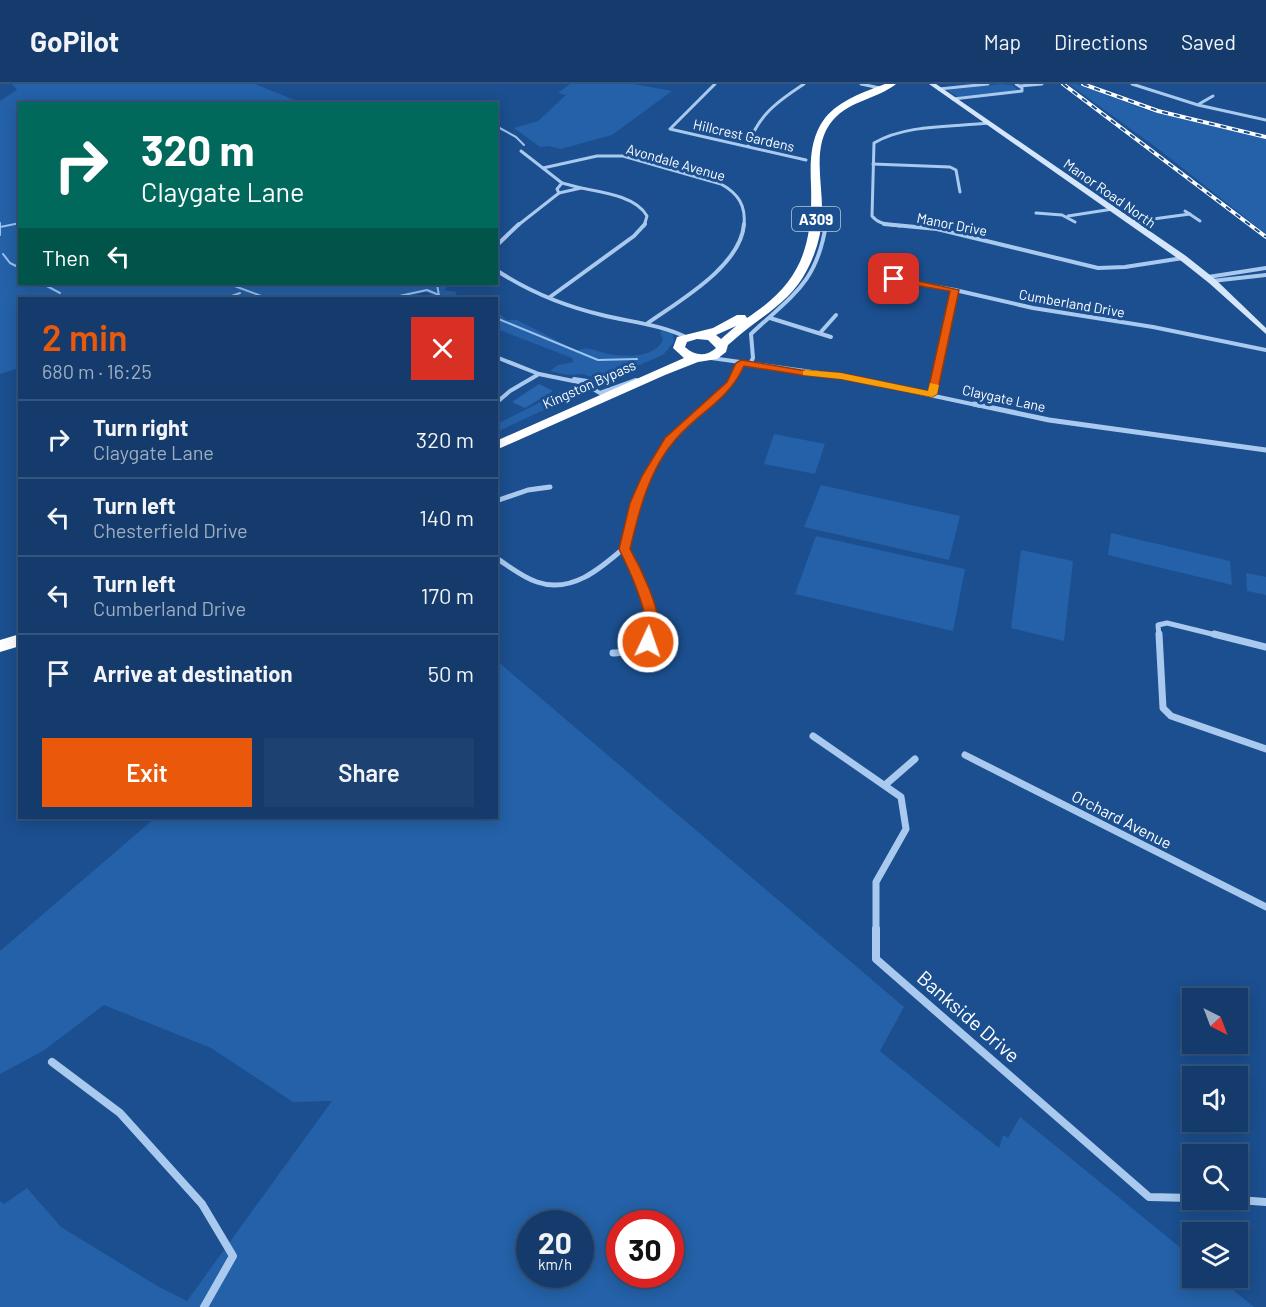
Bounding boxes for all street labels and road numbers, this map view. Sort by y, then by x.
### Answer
street label: Hillcrest Gardens [692,115,797,155]
street label: Avondale Avenue [624,140,728,184]
street label: Manor Road North [1061,155,1159,231]
road number: A309 [792,207,840,231]
street label: Manor Drive [915,209,989,239]
street label: Cumberland Drive [1018,285,1126,321]
street label: Kingston Bypass [540,356,638,412]
street label: Claygate Lane [961,381,1047,415]
street label: Orchard Avenue [1069,786,1175,852]
street label: Bankside Drive [913,965,1025,1067]

